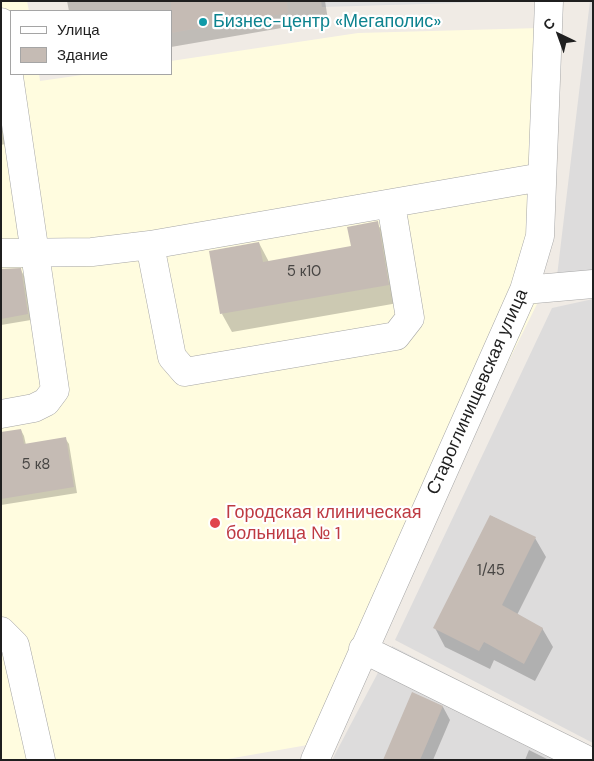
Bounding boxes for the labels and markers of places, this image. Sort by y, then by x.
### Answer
place label: Бизнес-центр «Мегаполис» [213,11,441,33]
marker: Бизнес-центр «Мегаполис» [197,16,209,28]
place label: Городская клиническая больница № 1 [226,502,422,544]
marker: Городская клиническая больница № 1 [208,516,222,530]

